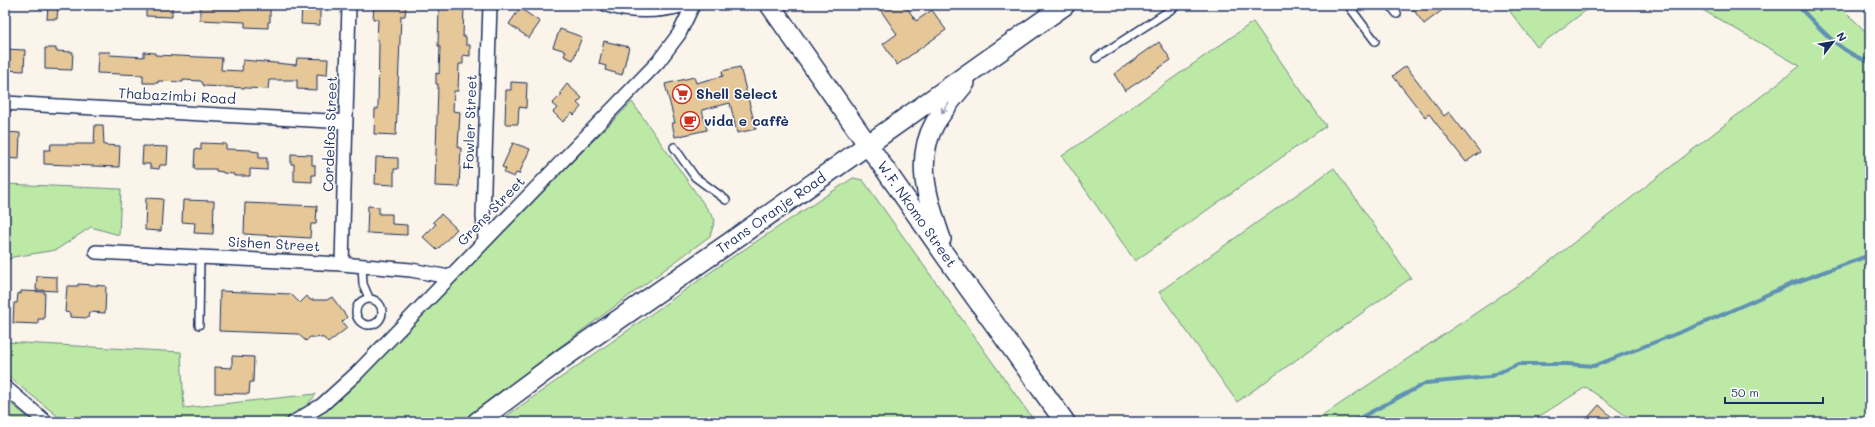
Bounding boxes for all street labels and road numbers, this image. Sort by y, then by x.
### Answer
street label: Fowler Street [458,74,481,170]
street label: Cordelfos Street [318,76,341,192]
street label: Thabazimbi Road [118,83,236,108]
street label: W.F. Nkomo Street [873,157,961,271]
street label: Trans Oranje Road [712,167,829,258]
street label: Grens Street [453,172,529,250]
street label: Sishen Street [227,232,321,255]

